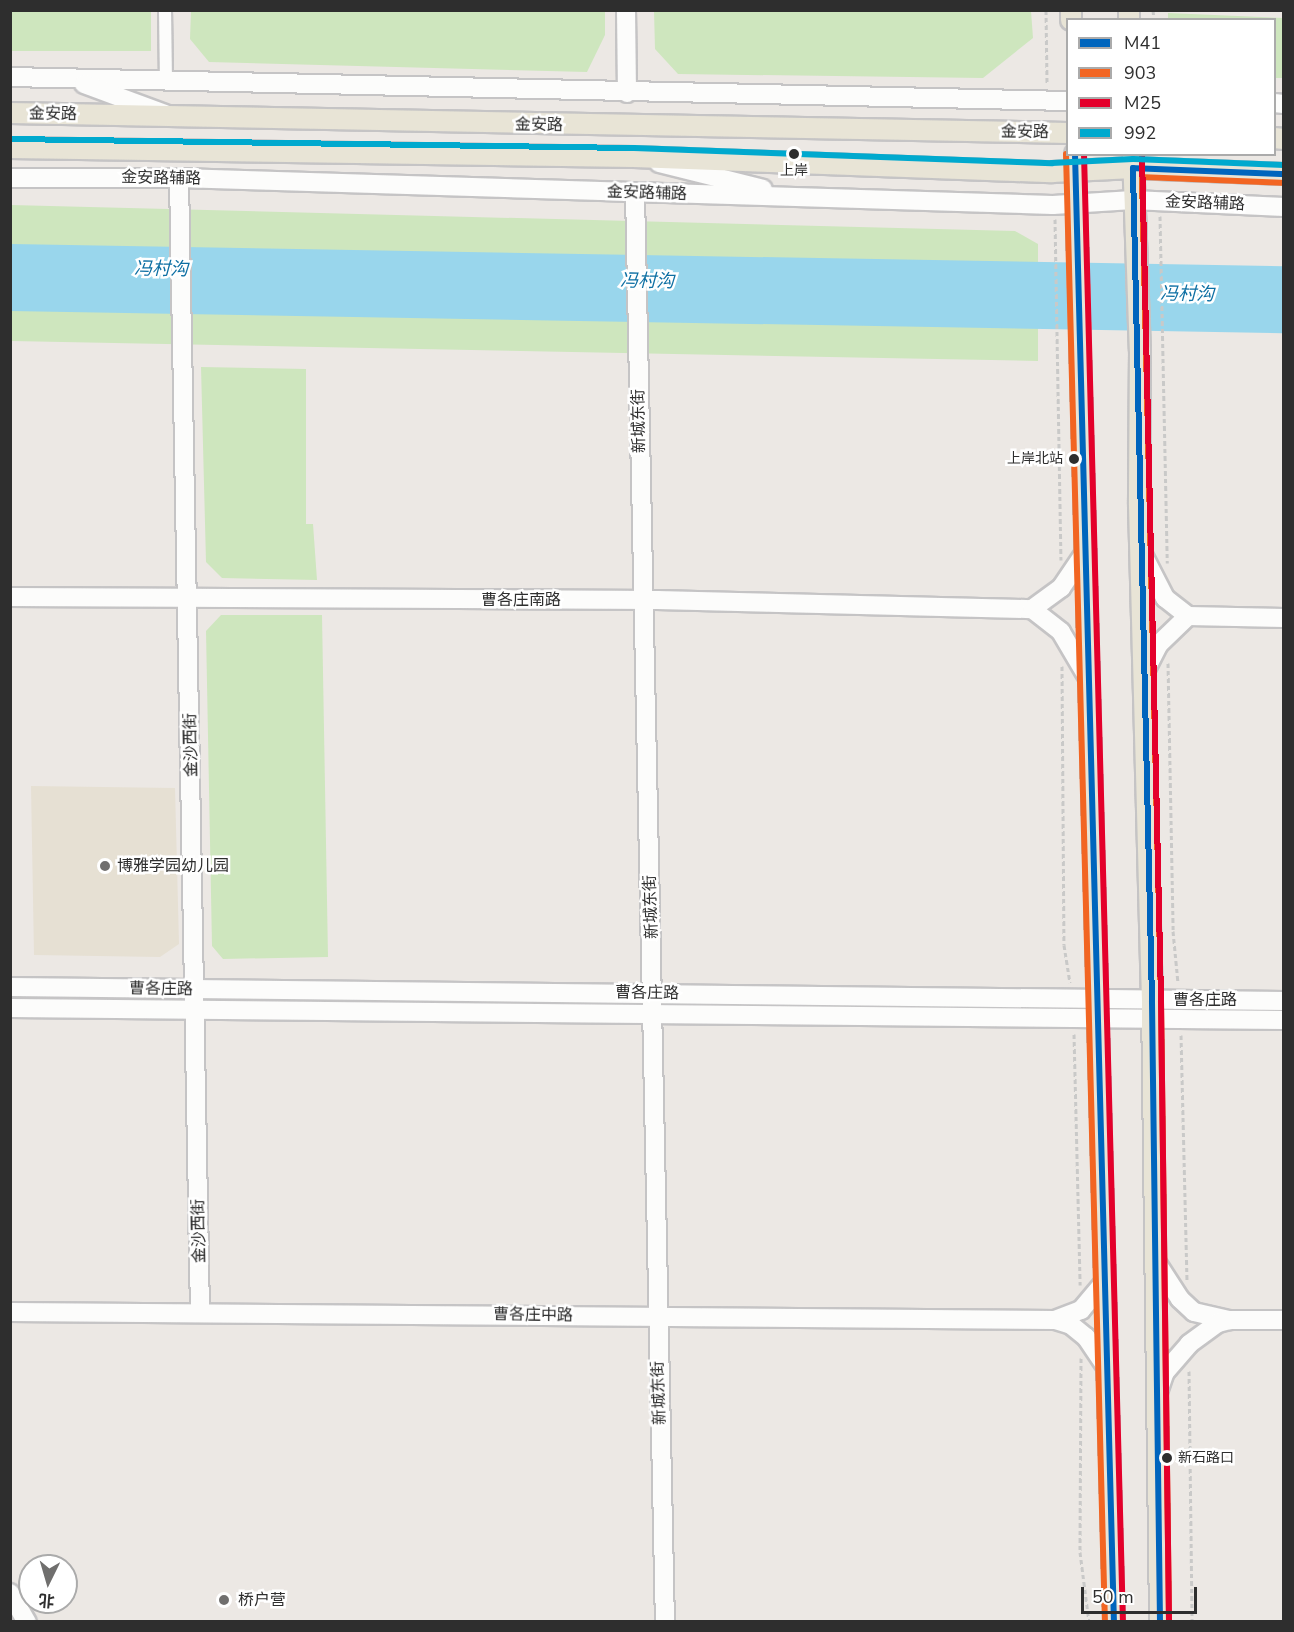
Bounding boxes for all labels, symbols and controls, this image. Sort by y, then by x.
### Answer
legend [1066,18,1276,156]
text: M41 [1124,31,1161,55]
text: 903 [1124,61,1156,85]
text: M25 [1124,91,1161,115]
street label: 金安路 [29,104,77,124]
street label: 金安路 [515,115,563,135]
text: 992 [1124,121,1156,145]
street label: 金安路 [1001,122,1049,142]
marker: 上岸 [788,148,800,160]
place label: 上岸 [780,163,808,179]
street label: 金安路辅路 [121,168,201,188]
street label: 金安路辅路 [607,182,687,204]
street label: 金安路辅路 [1165,192,1245,214]
water label: 冯村沟 [134,258,188,280]
water label: 冯村沟 [620,270,674,292]
water label: 冯村沟 [1160,283,1214,305]
street label: 新城东街 [629,389,649,453]
place label: 上岸北站 [1007,451,1063,467]
marker: 上岸北站 [1068,453,1080,465]
street label: 曹各庄南路 [481,590,561,610]
street label: 金沙西街 [181,713,201,777]
place label: 博雅学园幼儿园 [117,856,229,876]
marker: 博雅学园幼儿园 [98,859,112,873]
street label: 新城东街 [640,875,662,939]
street label: 曹各庄路 [129,979,193,999]
street label: 曹各庄路 [615,983,679,1003]
street label: 曹各庄路 [1173,990,1237,1010]
street label: 金沙西街 [189,1199,209,1263]
street label: 曹各庄中路 [493,1305,573,1325]
street label: 新城东街 [648,1361,670,1425]
place label: 新石路口 [1178,1450,1234,1466]
marker: 新石路口 [1161,1452,1173,1464]
north arrow [18,1554,78,1614]
scale bar [1084,1575,1200,1613]
text: 50 m [1092,1585,1134,1609]
text: 北 [38,1588,56,1612]
place label: 桥户营 [238,1590,286,1610]
marker: 桥户营 [215,1591,233,1609]

